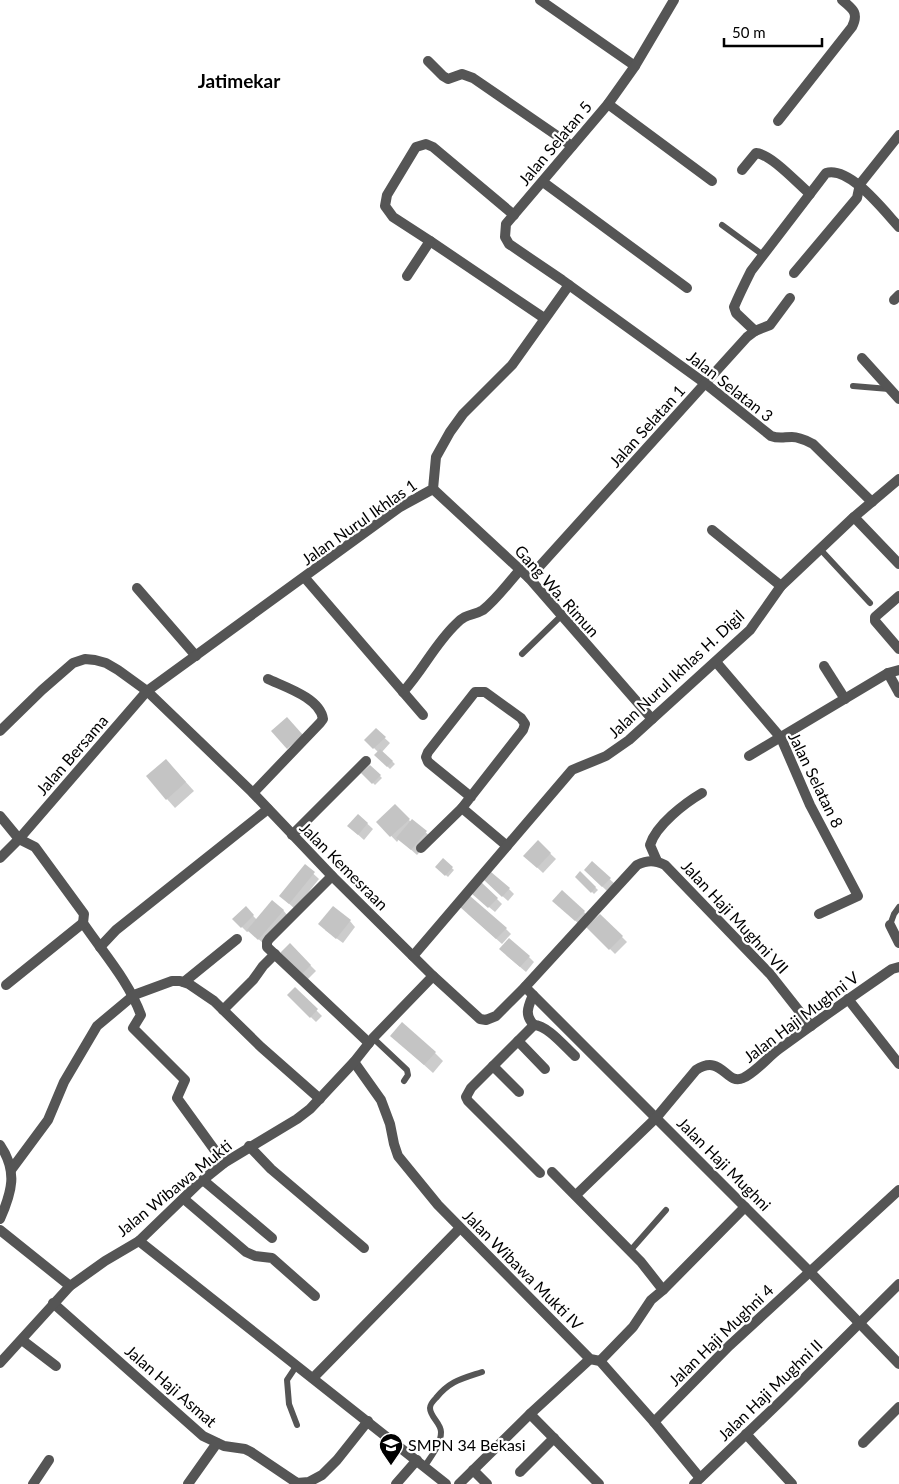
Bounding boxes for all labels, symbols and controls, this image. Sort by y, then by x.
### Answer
scale bar [724,15,822,47]
text: 50 m [732,23,766,41]
district label: Jatimekar [198,69,281,92]
street label: Jalan Selatan 5 [514,97,595,189]
street label: Jalan Selatan 3 [684,346,777,425]
street label: Jalan Selatan 1 [605,381,688,471]
street label: Jalan Nurul Ikhlas 1 [297,475,420,568]
street label: Gang Wa. Rimun [511,541,604,640]
street label: Jalan Nurul Ikhlas H. Digil [604,606,748,742]
street label: Jalan Bersama [32,711,111,798]
street label: Jalan Selatan 8 [785,729,848,831]
street label: Jalan Kemesraan [296,818,392,914]
street label: Jalan Haji Mughni VII [678,856,793,977]
street label: Jalan Haji Mughni V [740,967,862,1066]
street label: Jalan Haji Mughni [674,1113,775,1214]
street label: Jalan Wibawa Mukti [112,1135,235,1240]
street label: Jalan Wibawa Mukti IV [459,1206,587,1334]
street label: Jalan Haji Mughni 4 [664,1280,777,1389]
street label: Jalan Haji Mughni II [714,1335,826,1444]
street label: Jalan Haji Asmat [122,1341,221,1431]
school or university icon: SMPN 34 Bekasi [378,1432,404,1466]
place label: SMPN 34 Bekasi [408,1435,526,1454]

